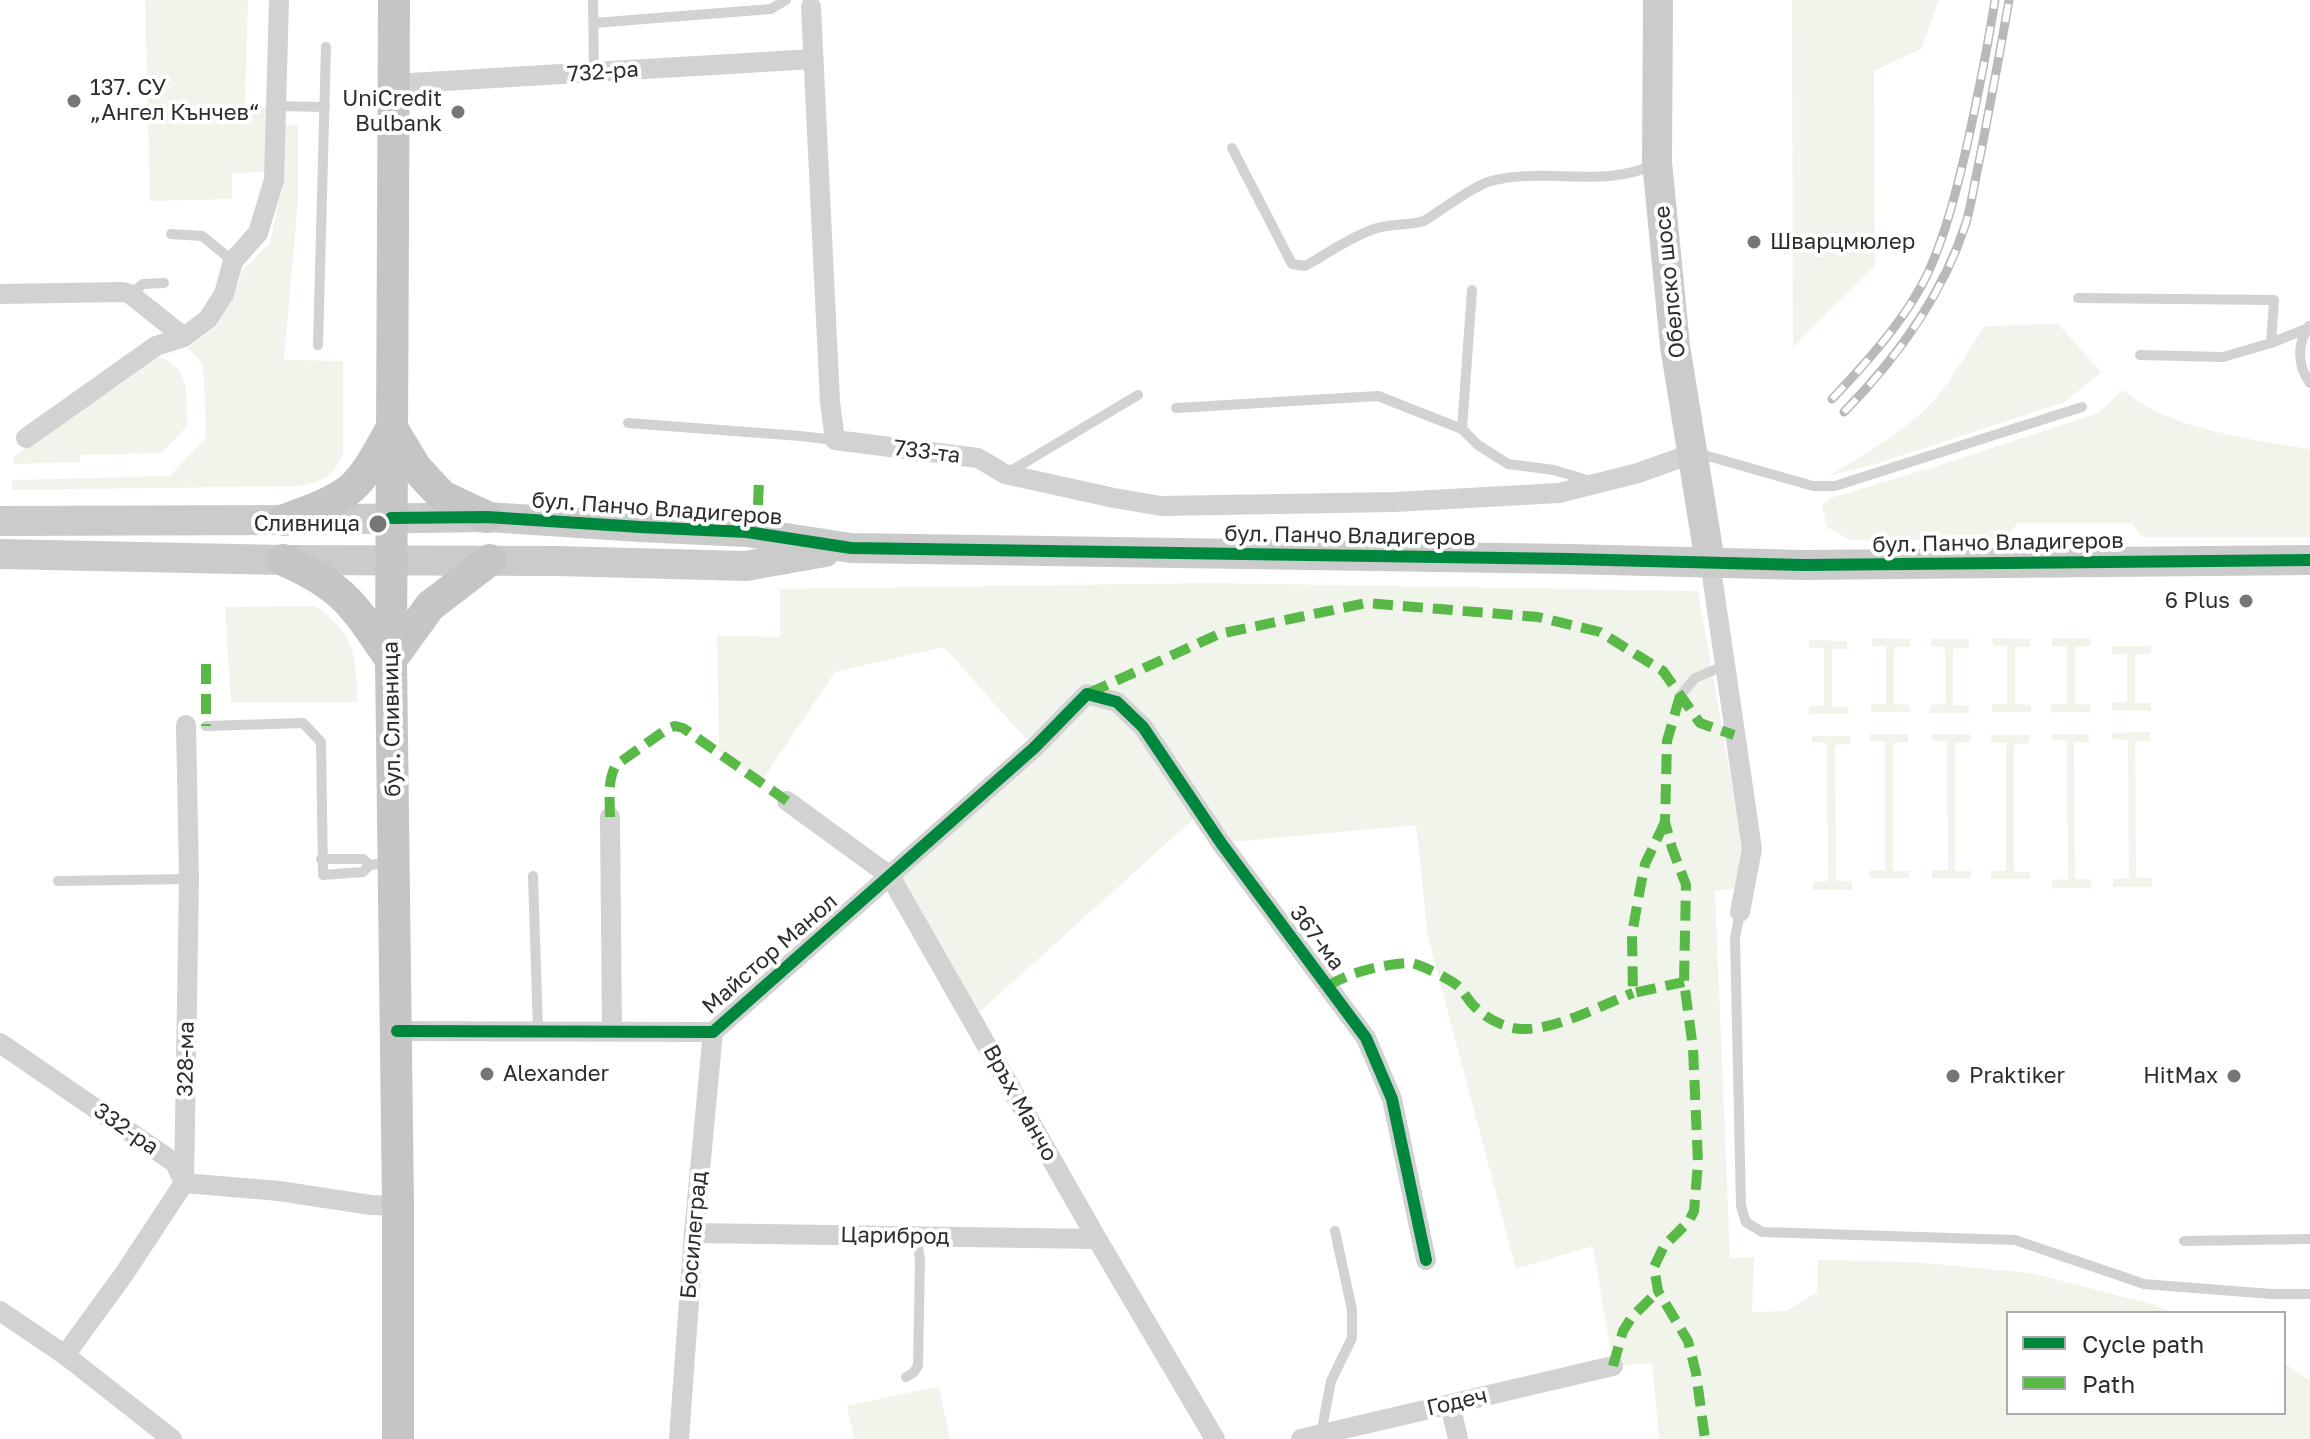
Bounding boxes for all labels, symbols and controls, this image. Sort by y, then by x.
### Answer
street label: 732-ра [566,56,640,88]
place label: 137. СУ „Ангел Кънчев“ [90,75,259,126]
place label: UniCredit Bulbank [342,86,442,138]
marker: 137. СУ „Ангел Кънчев“ [65,92,83,110]
marker: UniCredit Bulbank [449,103,467,121]
street label: Обелско шосе [1649,204,1691,360]
place label: Шварцмюлер [1770,229,1915,255]
marker: Шварцмюлер [1745,233,1763,251]
street label: 733-та [892,435,962,469]
street label: бул. Панчо Владигеров [531,487,783,531]
place label: Сливница [254,511,360,537]
marker: Сливница [367,513,389,535]
street label: бул. Панчо Владигеров [1224,521,1476,551]
street label: бул. Панчо Владигеров [1872,528,2124,558]
place label: 6 Plus [2165,588,2230,614]
marker: 6 Plus [2237,592,2255,610]
street label: бул. Сливница [377,641,407,797]
street label: Майстор Манол [697,888,843,1020]
street label: 367-ма [1284,900,1350,976]
street label: 328-ма [172,1021,200,1097]
street label: Връх Манчо [977,1040,1063,1166]
place label: Alexander [503,1061,609,1087]
place label: Praktiker [1969,1063,2065,1089]
place label: HitMax [2143,1063,2218,1089]
marker: Alexander [478,1065,496,1083]
marker: Praktiker [1944,1067,1962,1085]
marker: HitMax [2225,1067,2243,1085]
street label: 332-ра [89,1097,163,1161]
street label: Босилеград [675,1170,713,1300]
street label: Цариброд [840,1222,950,1250]
legend [2006,1311,2286,1415]
text: Cycle path [2082,1329,2204,1358]
text: Path [2082,1369,2135,1398]
street label: Годеч [1424,1382,1490,1422]

